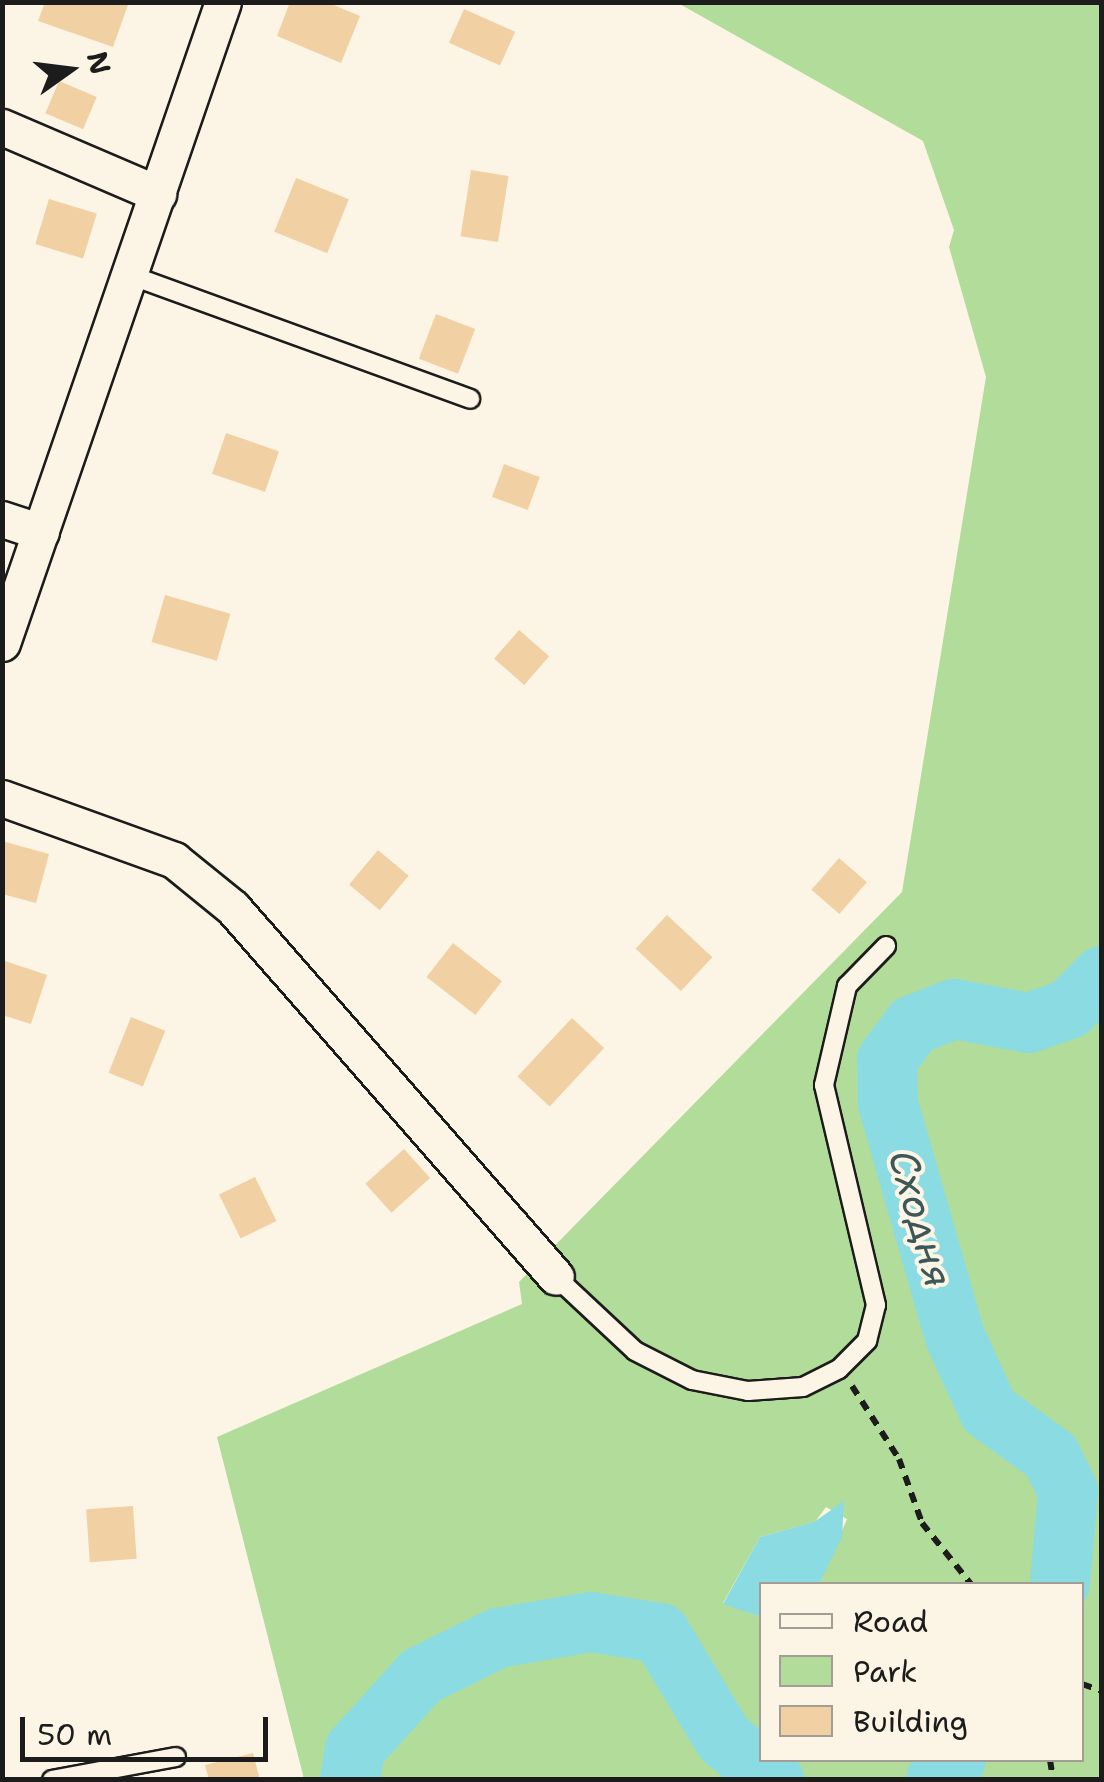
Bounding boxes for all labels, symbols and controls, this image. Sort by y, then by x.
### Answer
north arrow [20,20,120,120]
text: N [78,47,120,78]
water label: Сходня [879,1144,963,1292]
legend [759,1582,1084,1762]
text: Road [853,1601,928,1642]
text: Park [853,1651,917,1692]
scale bar [25,1697,272,1759]
text: Building [853,1701,968,1742]
text: 50 m [37,1714,112,1755]

